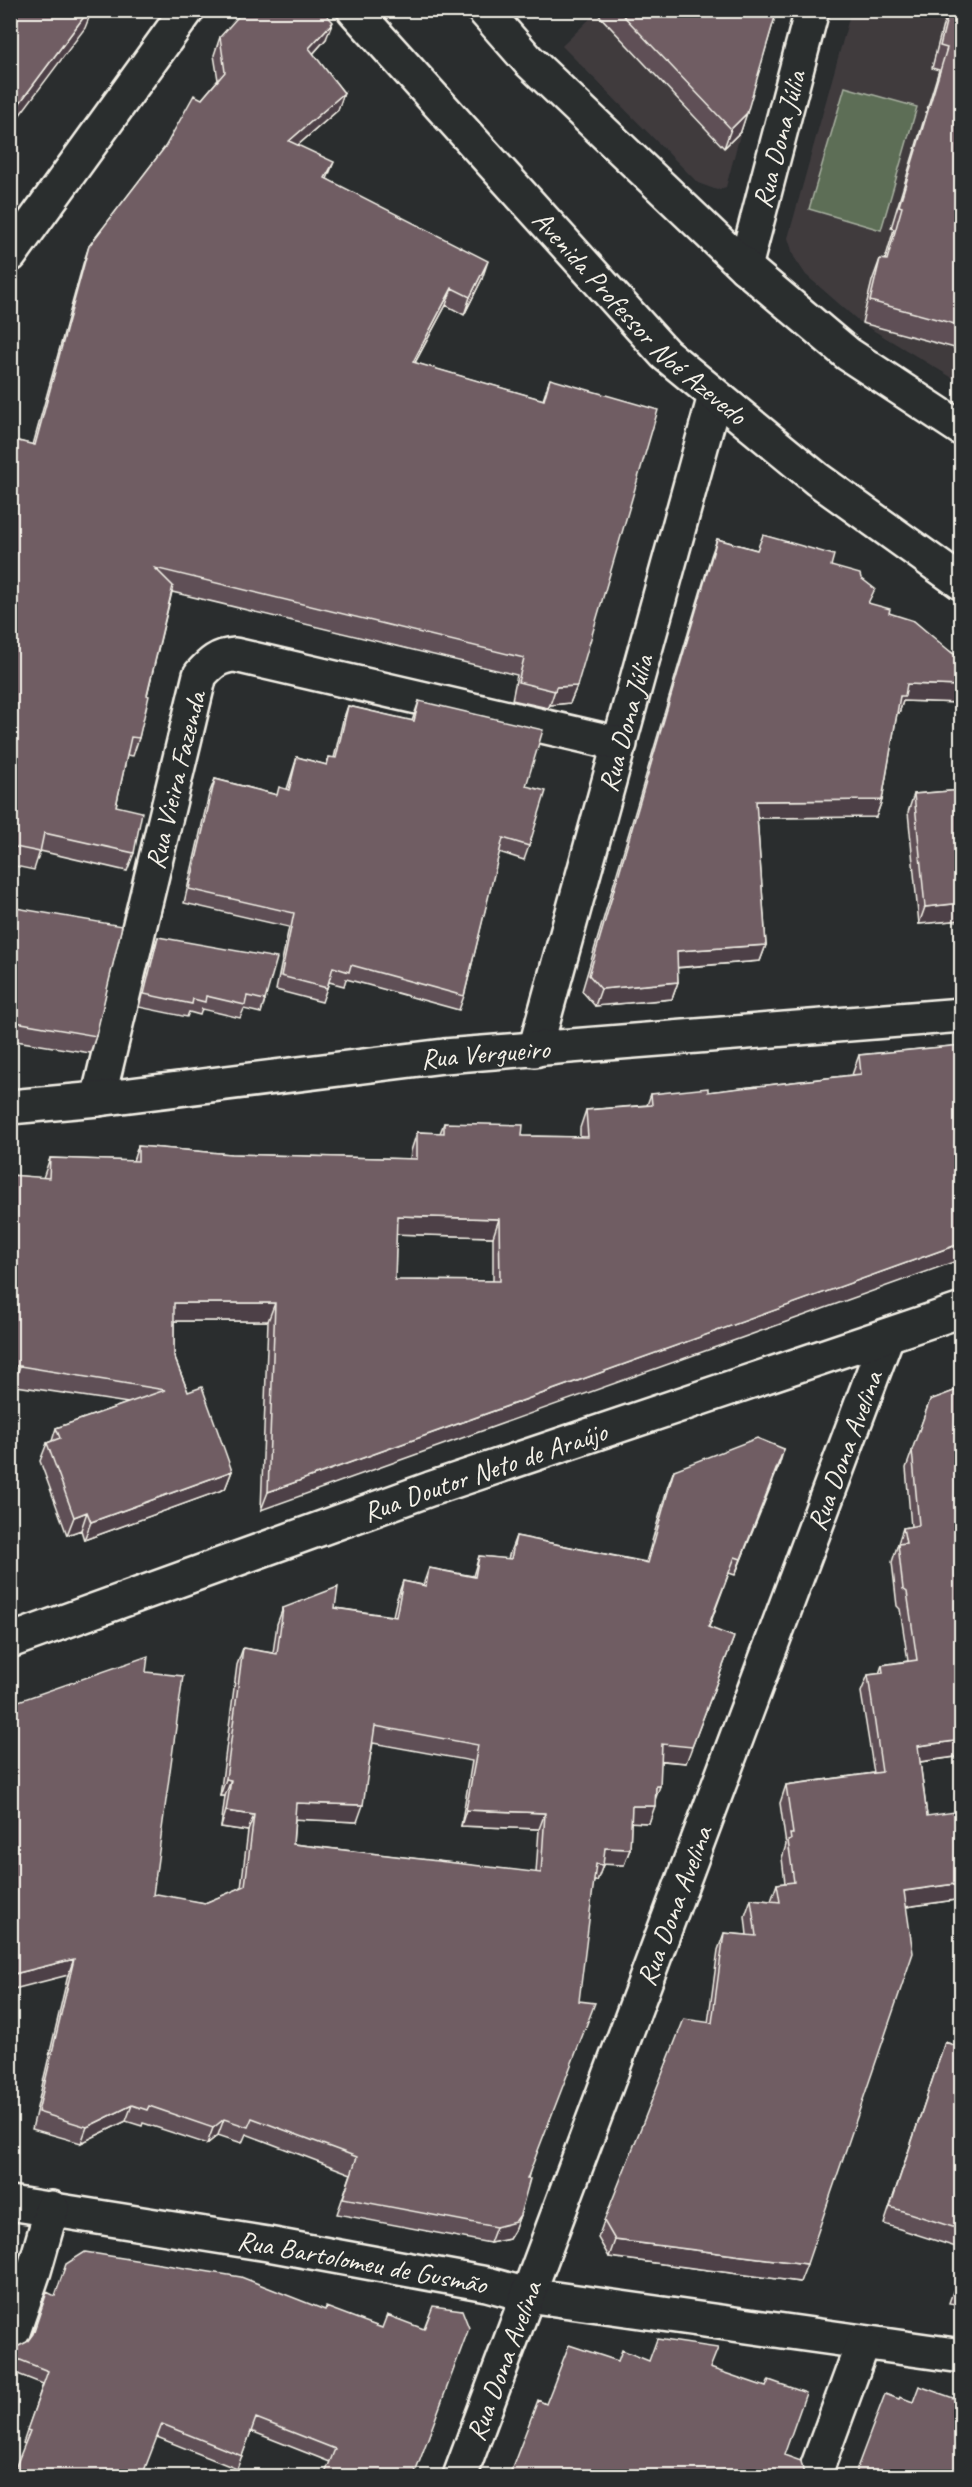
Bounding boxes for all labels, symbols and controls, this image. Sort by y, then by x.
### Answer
street label: Rua Dona Júlia [744,65,814,212]
street label: Avenida Professor Noé Azevedo [525,203,756,434]
street label: Rua Dona Júlia [590,649,661,796]
street label: Rua Vieira Fazenda [137,685,214,873]
street label: Rua Vergueiro [418,1031,553,1077]
street label: Rua Dona Avelina [799,1364,891,1535]
street label: Rua Doutor Neto de Araújo [358,1413,613,1530]
street label: Rua Dona Avelina [628,1820,720,1990]
street label: Rua Bartolomeu de Gusmão [235,2222,492,2302]
street label: Rua Dona Avelina [458,2275,550,2446]

